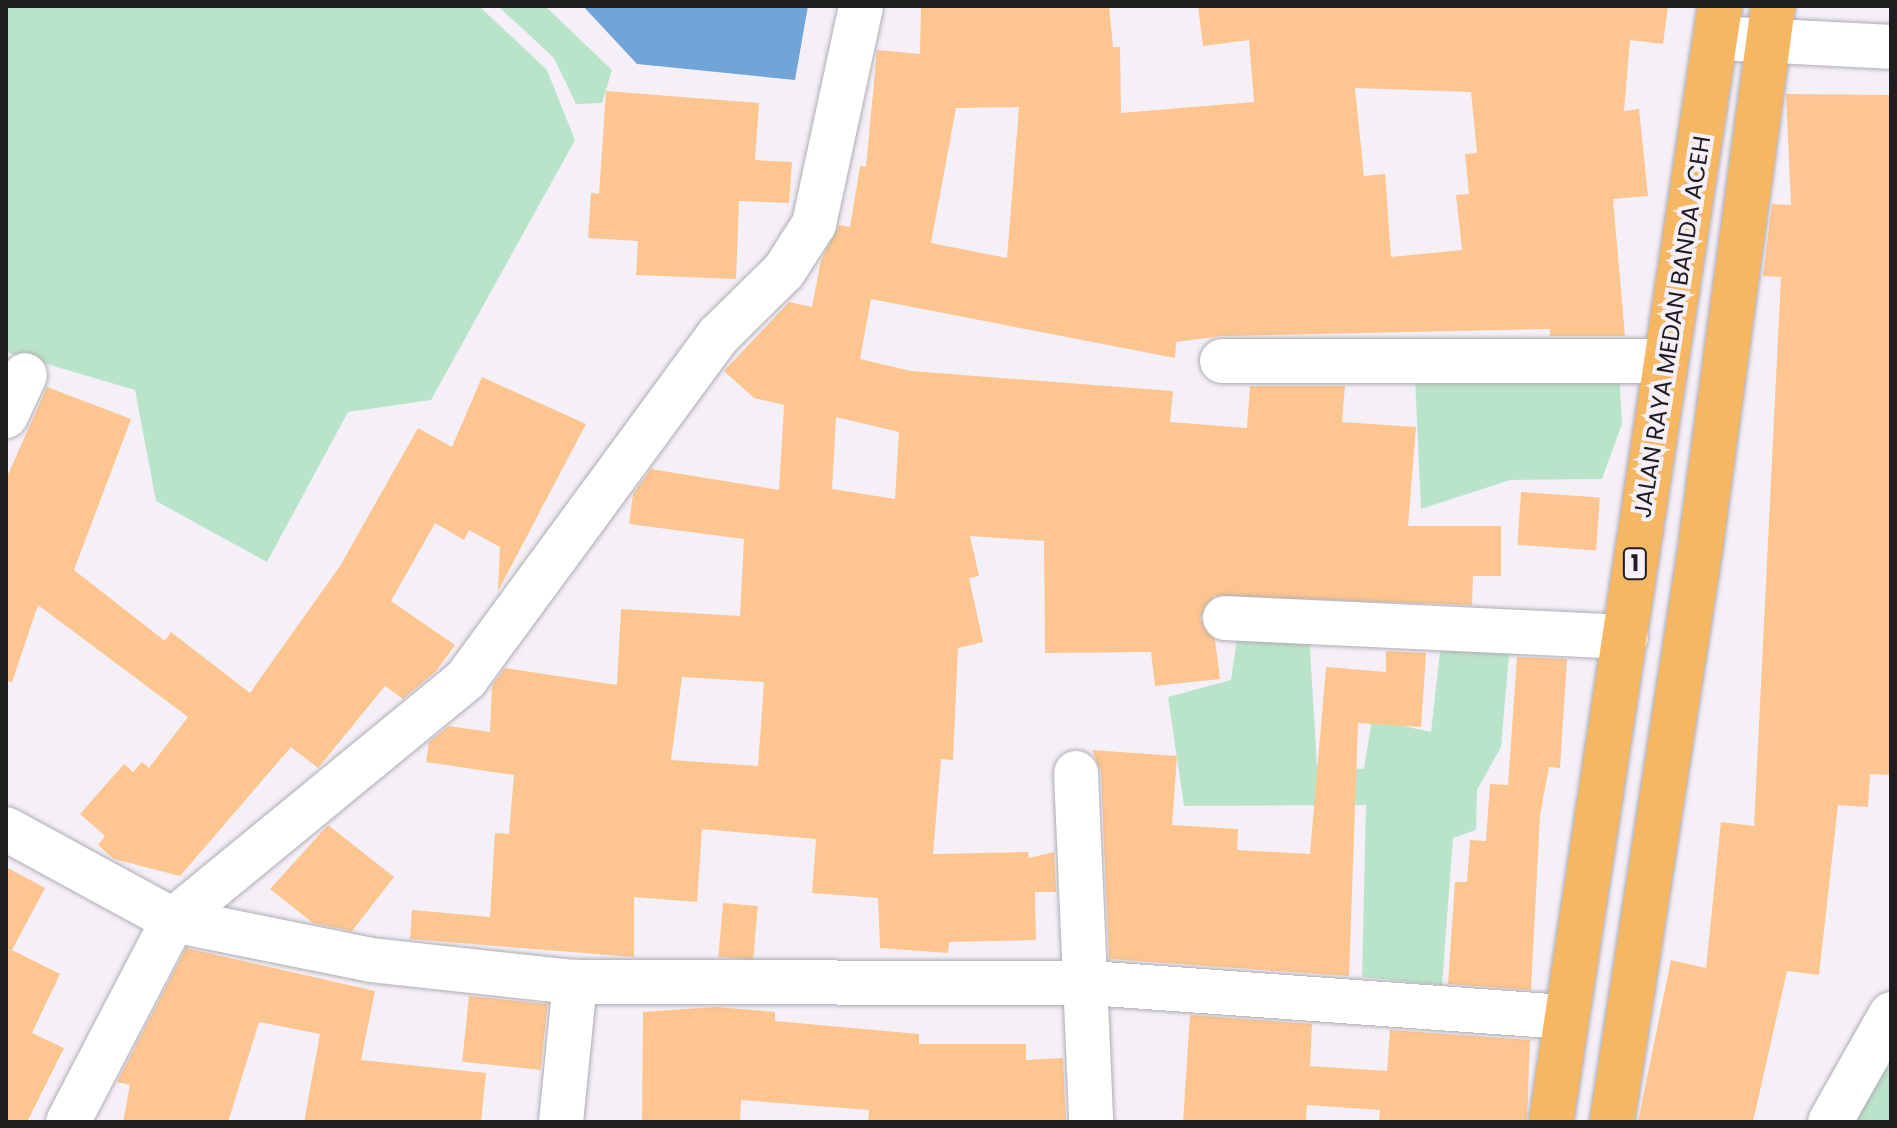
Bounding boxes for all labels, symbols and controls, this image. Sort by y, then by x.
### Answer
street label: JALAN RAYA MEDAN BANDA ACEH [1628,134,1716,520]
road number: 1 [1621,546,1649,582]

